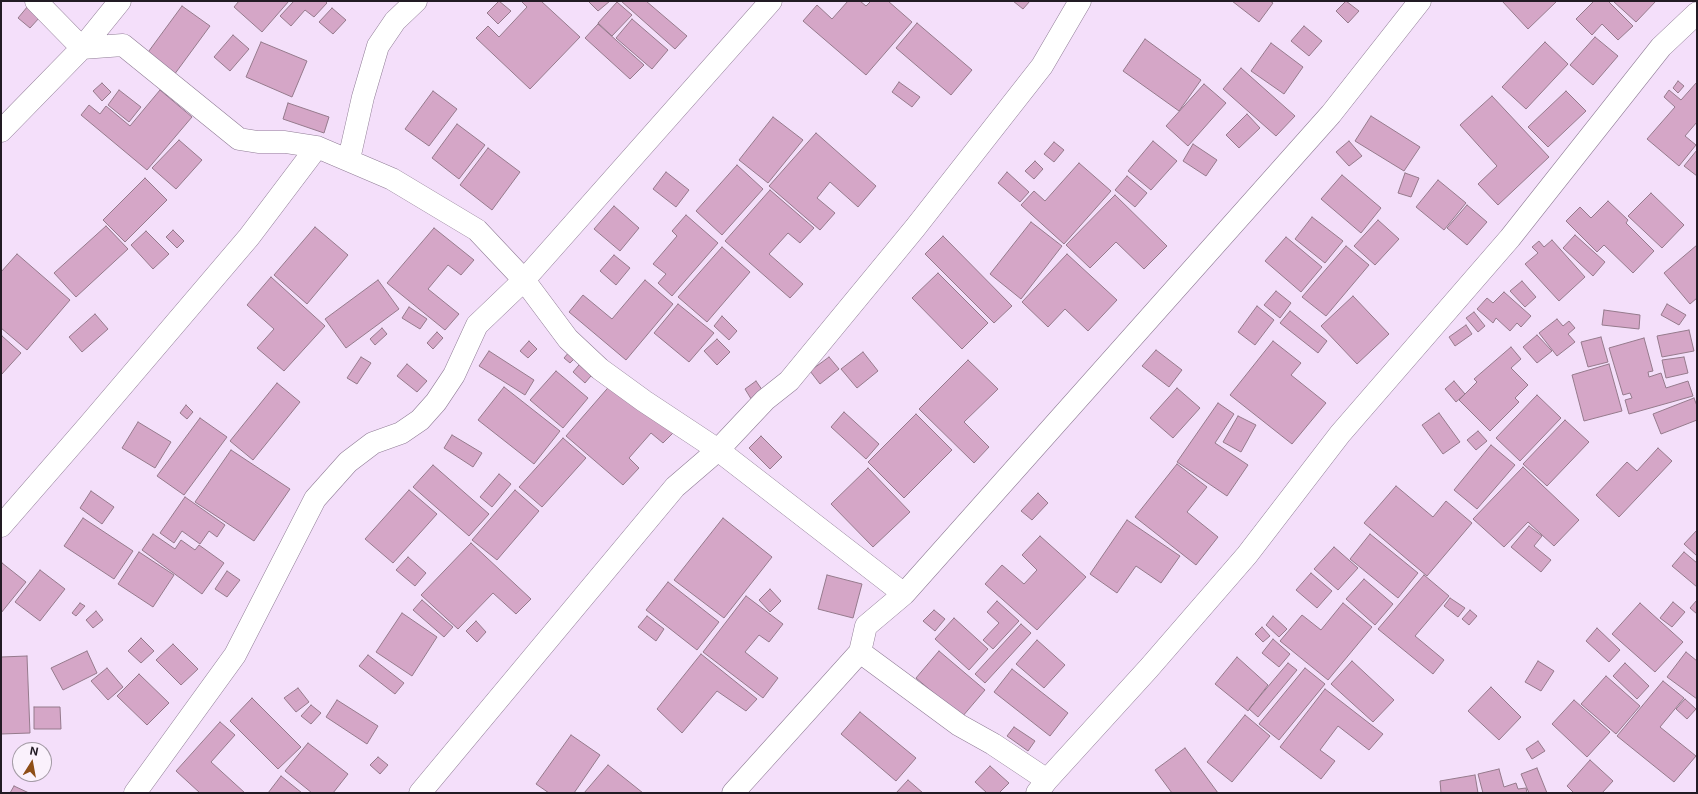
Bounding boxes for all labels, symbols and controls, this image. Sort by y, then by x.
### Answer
north arrow [12,742,52,782]
text: N [29,744,40,759]

